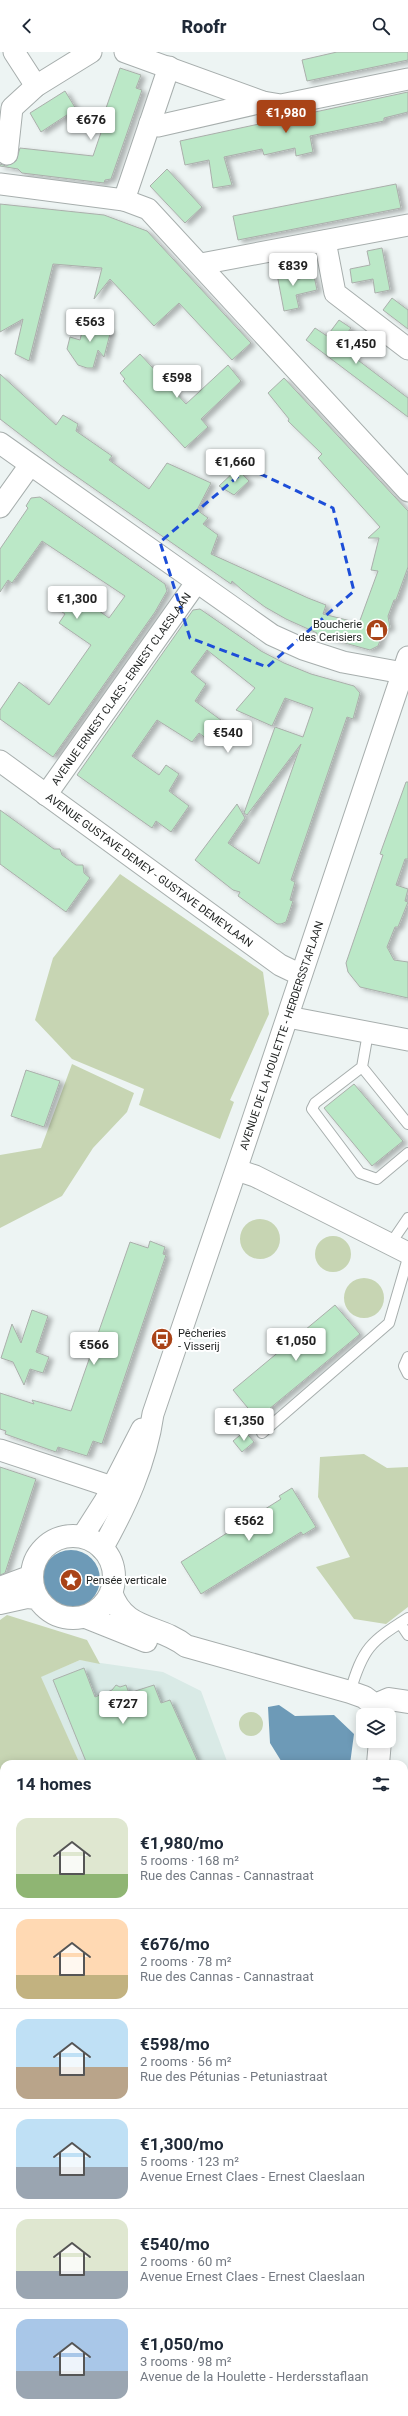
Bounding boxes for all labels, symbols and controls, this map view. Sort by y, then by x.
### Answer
icon: back [16,15,38,37]
icon: search [370,15,392,37]
text: Roofr [181,16,227,37]
pin: €1,980 [253,100,319,134]
text: €1,980 [266,105,306,120]
pin: €676 [67,107,115,141]
text: €676 [76,112,106,127]
pin: €839 [269,253,317,287]
text: €839 [278,258,308,273]
pin: €563 [66,309,114,343]
text: €563 [75,314,105,329]
pin: €1,450 [323,331,389,365]
text: €1,450 [336,336,376,351]
pin: €598 [153,365,201,399]
text: €598 [162,370,192,385]
pin: €1,660 [202,449,268,483]
text: €1,660 [215,454,255,469]
pin: €1,300 [44,586,110,620]
street label: AVENUE ERNEST CLAES - ERNEST CLAESLAAN [49,590,194,788]
text: €1,300 [57,591,97,606]
shop icon: Boucherie des Cerisiers [364,617,390,643]
place label: Boucherie des Cerisiers [299,618,362,644]
pin: €540 [204,720,252,754]
text: €540 [213,725,243,740]
street label: AVENUE GUSTAVE DEMEY - GUSTAVE DEMEYLAAN [44,790,256,950]
street label: AVENUE DE LA HOULETTE - HERDERSSTAFLAAN [237,919,326,1152]
bus stop icon: Pêcheries - Visserij [149,1326,175,1352]
place label: Pêcheries - Visserij [178,1327,227,1353]
pin: €1,050 [263,1328,329,1362]
pin: €566 [70,1332,118,1366]
text: €1,050 [276,1333,316,1348]
text: €566 [79,1337,109,1352]
pin: €1,350 [211,1408,277,1442]
text: €1,350 [224,1413,264,1428]
pin: €562 [225,1508,273,1542]
text: €562 [234,1513,264,1528]
place icon: Pensée verticale [58,1567,84,1593]
place label: Pensée verticale [86,1574,167,1587]
pin: €727 [99,1691,147,1725]
text: €727 [108,1696,138,1711]
map controls [356,1708,396,1748]
button: layers [356,1708,396,1748]
icon: filters [370,1773,392,1795]
text: 14 homes [16,1774,92,1794]
text: €1,980/mo [140,1833,224,1853]
icon: home [48,1834,96,1882]
text: 5 rooms · 168 m² [140,1853,239,1868]
text: Rue des Cannas - Cannastraat [140,1868,314,1883]
text: €676/mo [140,1934,210,1954]
icon: home [48,1935,96,1983]
text: 2 rooms · 78 m² [140,1954,232,1969]
text: Rue des Cannas - Cannastraat [140,1969,314,1984]
text: €598/mo [140,2034,210,2054]
icon: home [48,2035,96,2083]
text: 2 rooms · 56 m² [140,2054,232,2069]
text: Rue des Pétunias - Petuniastraat [140,2069,327,2084]
text: €1,300/mo [140,2134,224,2154]
icon: home [48,2135,96,2183]
text: 5 rooms · 123 m² [140,2154,239,2169]
text: Avenue Ernest Claes - Ernest Claeslaan [140,2169,365,2184]
text: €540/mo [140,2234,210,2254]
icon: home [48,2235,96,2283]
text: 2 rooms · 60 m² [140,2254,232,2269]
text: Avenue Ernest Claes - Ernest Claeslaan [140,2269,365,2284]
text: €1,050/mo [140,2334,224,2354]
icon: home [48,2335,96,2383]
text: 3 rooms · 98 m² [140,2354,232,2369]
text: Avenue de la Houlette - Herdersstaflaan [140,2369,369,2384]

